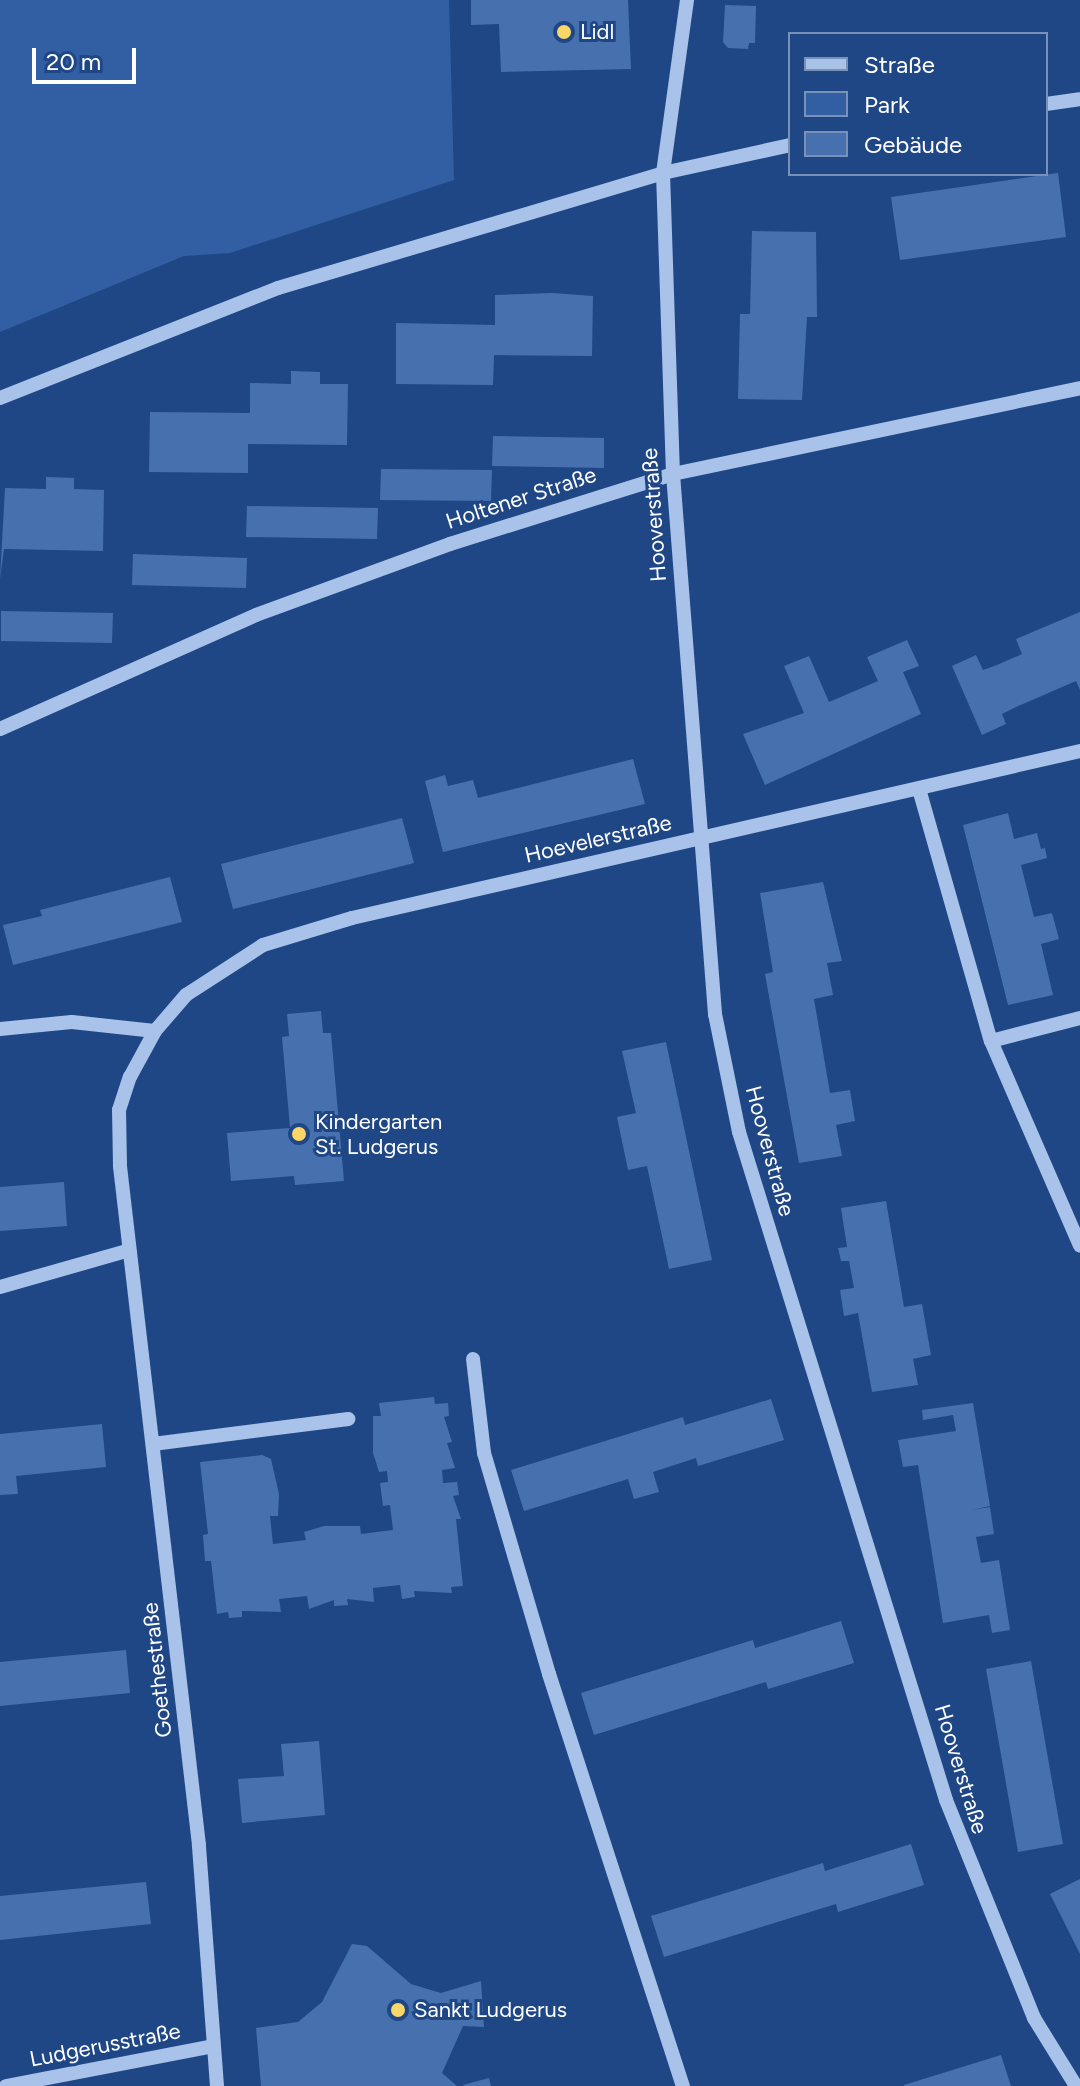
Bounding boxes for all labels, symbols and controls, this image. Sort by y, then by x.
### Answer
place label: Lidl [580,19,614,45]
marker: Lidl [555,23,573,41]
scale bar [36,32,140,82]
legend [788,32,1048,176]
text: 20 m [46,47,101,76]
text: Straße [864,50,935,79]
text: Park [864,90,910,119]
text: Gebäude [864,130,962,159]
street label: Hooverstraße [636,447,672,583]
street label: Holtener Straße [443,461,599,535]
street label: Hoevelerstraße [522,809,674,869]
street label: Hooverstraße [740,1083,800,1219]
place label: Kindergarten St. Ludgerus [315,1108,442,1160]
marker: Kindergarten St. Ludgerus [290,1125,308,1143]
street label: Goethestraße [137,1601,177,1739]
street label: Hooverstraße [929,1701,993,1837]
place label: Sankt Ludgerus [414,1997,567,2023]
marker: Sankt Ludgerus [389,2001,407,2019]
street label: Ludgerusstraße [27,2017,183,2073]

